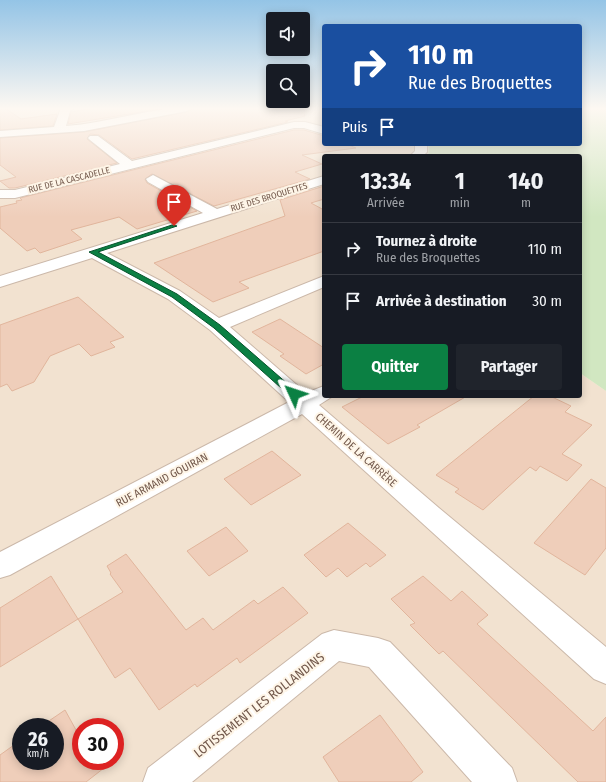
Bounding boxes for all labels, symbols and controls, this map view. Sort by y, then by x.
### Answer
map controls [266,12,310,108]
button: sound [266,12,310,56]
text: 110 m [408,38,474,71]
icon: right [342,40,394,92]
button: search [266,64,310,108]
text: Rue des Broquettes [408,72,552,94]
icon: arrive [376,116,398,138]
text: Puis [342,118,368,136]
street label: RUE DE LA CASCADELLE [27,165,111,195]
text: 13:34 [360,167,411,195]
text: 1 [455,167,465,195]
text: 140 [508,167,544,195]
street label: RUE DES BROQUETTES [229,180,309,213]
pin [157,185,191,226]
icon: arrive [163,191,185,213]
text: Arrivée [367,195,405,210]
text: min [450,195,470,210]
text: m [521,195,531,210]
text: Tournez à droite [376,232,477,250]
icon: right [342,238,364,260]
text: 110 m [528,240,562,258]
text: Rue des Broquettes [376,250,480,265]
icon: arrive [342,290,364,312]
text: Arrivée à destination [376,292,507,310]
text: 30 m [532,292,562,310]
button: Quitter [342,344,448,390]
button: Partager [456,344,562,390]
position arrow [273,373,315,415]
street label: CHEMIN DE LA CARRÈRE [313,409,400,490]
street label: RUE ARMAND GOUIRAN [114,450,210,510]
street label: LOTISSEMENT LES ROLLANDINS [191,649,327,761]
speed limit sign: 30 [72,718,124,770]
text: 26 [28,727,48,751]
text: km/h [27,748,49,760]

